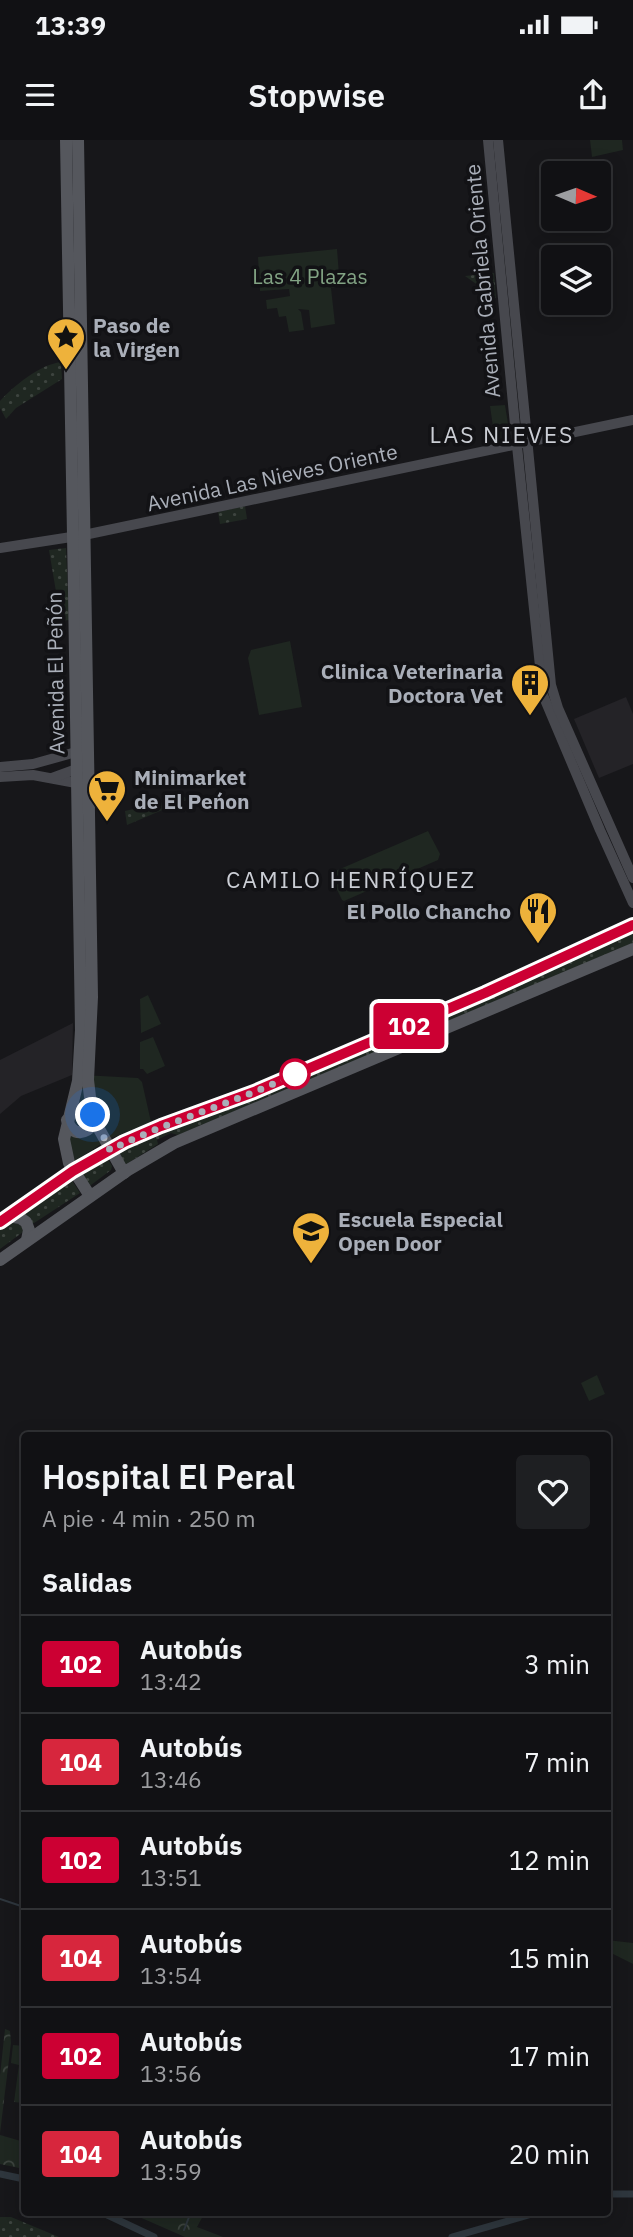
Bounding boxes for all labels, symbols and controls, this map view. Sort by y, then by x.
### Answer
text: 13:39 [35,8,106,42]
text: Stopwise [248,74,385,116]
icon: menu [21,76,59,114]
icon: share [574,76,612,114]
north arrow [541,161,611,231]
map controls [541,161,611,315]
street label: Avenida Gabriela Oriente [458,163,506,399]
button: layers [541,245,611,315]
park label: Las 4 Plazas [252,262,368,290]
place label: Paso de la Virgen [93,311,180,363]
place icon: Paso de la Virgen [45,316,87,371]
district label: LAS NIEVES [430,419,574,449]
street label: Avenida Las Nieves Oriente [144,437,400,517]
street label: Avenida El Peñón [40,591,70,755]
place label: Clinica Veterinaria Doctora Vet [321,657,503,709]
building icon: Clinica Veterinaria Doctora Vet [509,662,551,717]
place label: Minimarket de El Peńon [134,763,250,815]
supermarket icon: Minimarket de El Peńon [86,768,128,823]
district label: CAMILO HENRÍQUEZ [226,864,476,894]
restaurant icon: El Pollo Chancho [517,890,559,945]
place label: El Pollo Chancho [347,897,511,925]
line badge: 102 [369,1003,449,1049]
text: 102 [387,1010,431,1042]
unlabelled marker [280,1059,310,1089]
your location [75,1097,110,1132]
place label: Escuela Especial Open Door [338,1205,503,1257]
school or university icon: Escuela Especial Open Door [290,1210,332,1265]
text: Hospital El Peral [42,1455,295,1498]
button: heart [516,1455,590,1529]
text: A pie · 4 min · 250 m [42,1503,256,1533]
text: Salidas [42,1565,132,1599]
text: Autobús [140,1632,242,1666]
text: 3 min [524,1647,590,1681]
text: 102 [59,1648,102,1680]
text: 13:42 [140,1666,202,1696]
text: Autobús [140,1730,242,1764]
text: 7 min [524,1745,590,1779]
text: 104 [59,1746,102,1778]
text: 13:46 [140,1764,202,1794]
text: Autobús [140,1828,242,1862]
text: 12 min [509,1843,590,1877]
text: 102 [59,1844,102,1876]
text: 13:51 [140,1862,202,1892]
text: Autobús [140,1926,242,1960]
text: 15 min [509,1941,590,1975]
text: 104 [59,1942,102,1974]
text: 13:54 [140,1960,202,1990]
text: Autobús [140,2024,242,2058]
text: 17 min [509,2039,590,2073]
text: 102 [59,2040,102,2072]
text: 13:56 [140,2058,202,2088]
text: Autobús [140,2122,242,2156]
text: 20 min [509,2137,590,2171]
text: 104 [59,2138,102,2170]
text: 13:59 [140,2156,202,2186]

